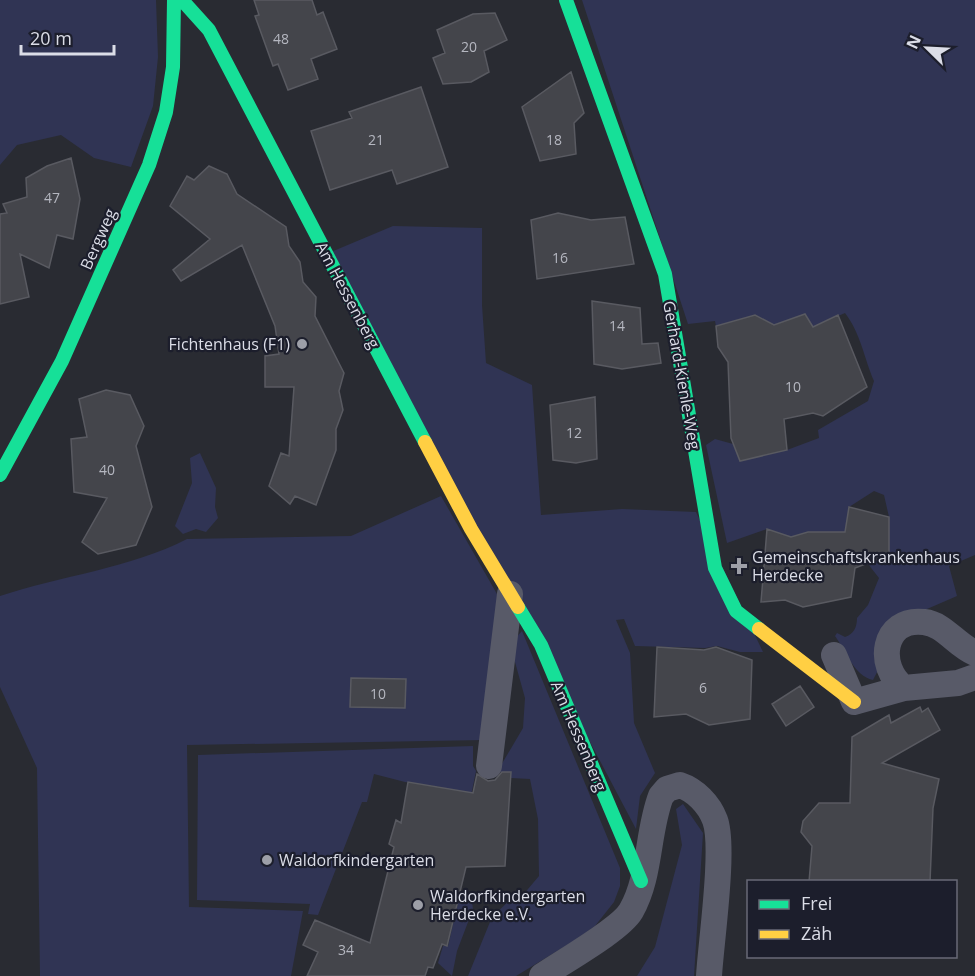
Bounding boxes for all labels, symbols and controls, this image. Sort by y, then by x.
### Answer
scale bar [21,18,114,56]
north arrow [897,18,957,78]
text: 20 m [30,26,72,50]
house number: 48 [273,29,289,48]
text: N [901,31,926,52]
house number: 20 [461,37,477,56]
house number: 21 [368,130,384,149]
house number: 18 [546,130,562,149]
house number: 47 [44,188,60,207]
street label: Bergweg [75,205,121,273]
street label: Am Hessenberg [311,238,386,352]
house number: 16 [552,248,568,267]
street label: Gerhard-Kienle-Weg [658,299,706,451]
house number: 14 [609,316,625,335]
place label: Fichtenhaus (F1) [169,333,290,355]
marker: Fichtenhaus (F1) [295,337,309,351]
house number: 10 [785,377,801,396]
house number: 12 [566,423,582,442]
house number: 40 [99,460,115,479]
place label: Gemeinschaftskrankenhaus Herdecke [752,546,960,586]
marker: Gemeinschaftskrankenhaus Herdecke [730,557,748,575]
street label: Am Hessenberg [546,677,612,795]
house number: 6 [699,678,707,697]
house number: 10 [370,684,386,703]
place label: Waldorfkindergarten [279,849,434,871]
marker: Waldorfkindergarten [260,853,274,867]
legend [747,880,957,958]
place label: Waldorfkindergarten Herdecke e.V. [430,885,585,925]
text: Frei [801,891,832,915]
marker: Waldorfkindergarten Herdecke e.V. [411,898,425,912]
text: Zäh [801,921,832,945]
house number: 34 [338,940,354,959]

